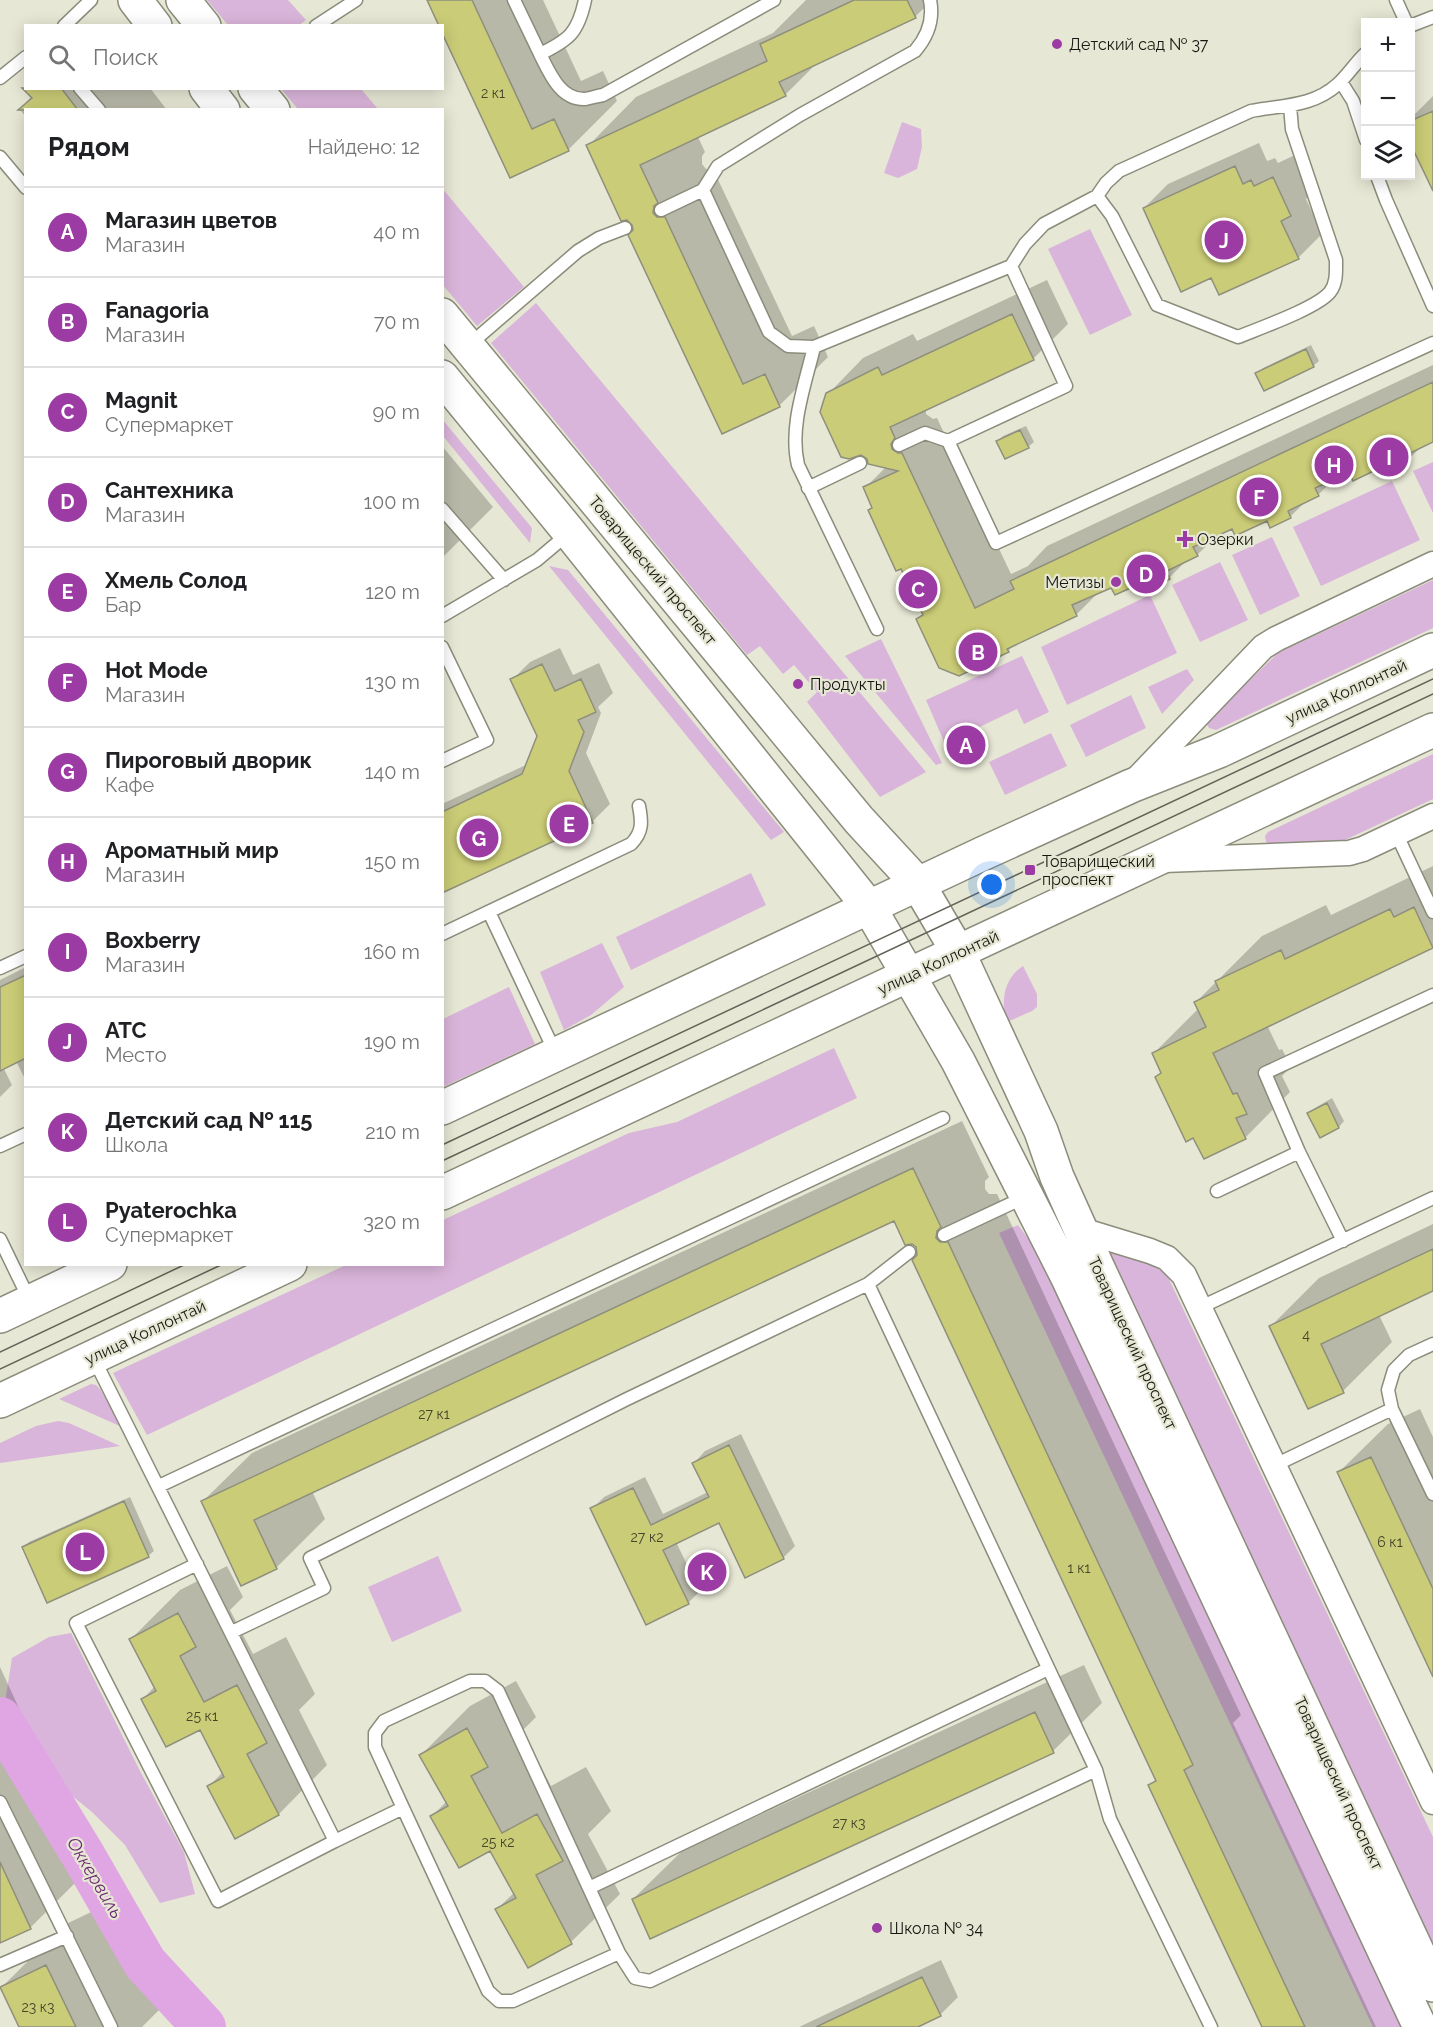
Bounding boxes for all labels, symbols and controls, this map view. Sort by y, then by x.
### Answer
map controls [1361,18,1415,180]
button: + [1361,18,1415,72]
search box [24,24,444,90]
place label: Детский сад № 37 [1069,35,1209,54]
marker: Детский сад № 37 [1050,37,1064,51]
icon: search [45,41,78,74]
text: Поиск [93,44,158,70]
button: − [1361,72,1415,126]
house number: 2 к1 [481,85,505,101]
button: layers [1361,126,1415,180]
text: Рядом [48,132,130,162]
text: Найдено: 12 [308,135,420,159]
text: Магазин цветов [105,207,277,233]
pin: J [1204,218,1244,262]
text: A [61,220,74,244]
text: 40 m [373,220,420,244]
text: Магазин [105,233,185,257]
text: Fanagoria [105,297,209,323]
text: B [61,310,74,334]
text: 70 m [374,310,420,334]
text: Магазин [105,323,185,347]
text: Magnit [105,387,178,413]
text: C [61,400,74,424]
text: 90 m [373,400,420,424]
text: Супермаркет [105,413,233,437]
pin: I [1370,434,1408,480]
pin: H [1314,442,1354,488]
pin: F [1240,474,1278,520]
text: Сантехника [105,477,234,503]
text: D [60,490,75,514]
text: 100 m [363,490,420,514]
street label: Товарищеский проспект [585,492,721,649]
text: Магазин [105,503,185,527]
place label: Озерки [1197,530,1253,549]
marker: Озерки [1178,532,1192,546]
pin: D [1126,552,1166,596]
pin: C [898,566,938,612]
text: Хмель Солод [105,567,247,593]
place label: Метизы [1045,573,1104,592]
marker: Метизы [1109,575,1123,589]
text: E [61,580,74,604]
text: 120 m [365,580,420,604]
text: Бар [105,593,141,617]
pin: B [958,630,998,674]
street label: улица Коллонтай [1283,655,1410,728]
text: Hot Mode [105,657,208,683]
text: F [62,670,73,694]
text: 130 m [365,670,420,694]
place label: Продукты [810,675,886,694]
marker: Продукты [791,677,805,691]
text: Магазин [105,683,185,707]
pin: A [946,722,986,768]
text: Пироговый дворик [105,747,312,773]
text: G [60,760,75,784]
text: 140 m [365,760,420,784]
text: Кафе [105,773,154,797]
pin: E [550,802,588,846]
pin: G [460,816,498,860]
text: Ароматный мир [105,837,279,863]
text: H [60,850,75,874]
text: 150 m [365,850,420,874]
place label: Товарищеский проспект [1042,852,1155,889]
text: Магазин [105,863,185,887]
marker: Товарищеский проспект [1023,863,1037,877]
your location [977,870,1006,899]
street label: улица Коллонтай [875,926,1002,999]
text: Boxberry [105,927,201,953]
text: I [65,940,70,964]
text: 160 m [364,940,420,964]
text: Магазин [105,953,185,977]
text: АТС [105,1017,147,1043]
text: J [63,1030,72,1054]
text: 190 m [364,1030,420,1054]
text: Место [105,1043,167,1067]
text: Детский сад № 115 [105,1107,313,1133]
text: K [61,1120,74,1144]
text: 210 m [365,1120,420,1144]
text: Школа [105,1133,168,1157]
text: Pyaterochka [105,1197,237,1223]
text: L [62,1210,73,1234]
text: 320 m [363,1210,420,1234]
text: Супермаркет [105,1223,233,1247]
street label: Товарищеский проспект [1084,1254,1181,1433]
street label: улица Коллонтай [82,1296,209,1369]
house number: 4 [1302,1327,1310,1343]
house number: 27 к1 [418,1406,450,1422]
house number: 27 к2 [631,1529,663,1545]
pin: L [66,1530,104,1574]
house number: 6 к1 [1377,1534,1403,1550]
pin: K [688,1550,726,1594]
house number: 1 к1 [1068,1560,1090,1576]
street label: Товарищеский проспект [1290,1694,1387,1873]
house number: 25 к1 [186,1708,218,1724]
house number: 27 к3 [832,1815,866,1831]
water label: Оккервиль [63,1833,128,1922]
house number: 25 к2 [481,1834,515,1850]
place label: Школа № 34 [889,1919,983,1938]
marker: Школа № 34 [870,1921,884,1935]
house number: 23 к3 [21,1999,55,2015]

